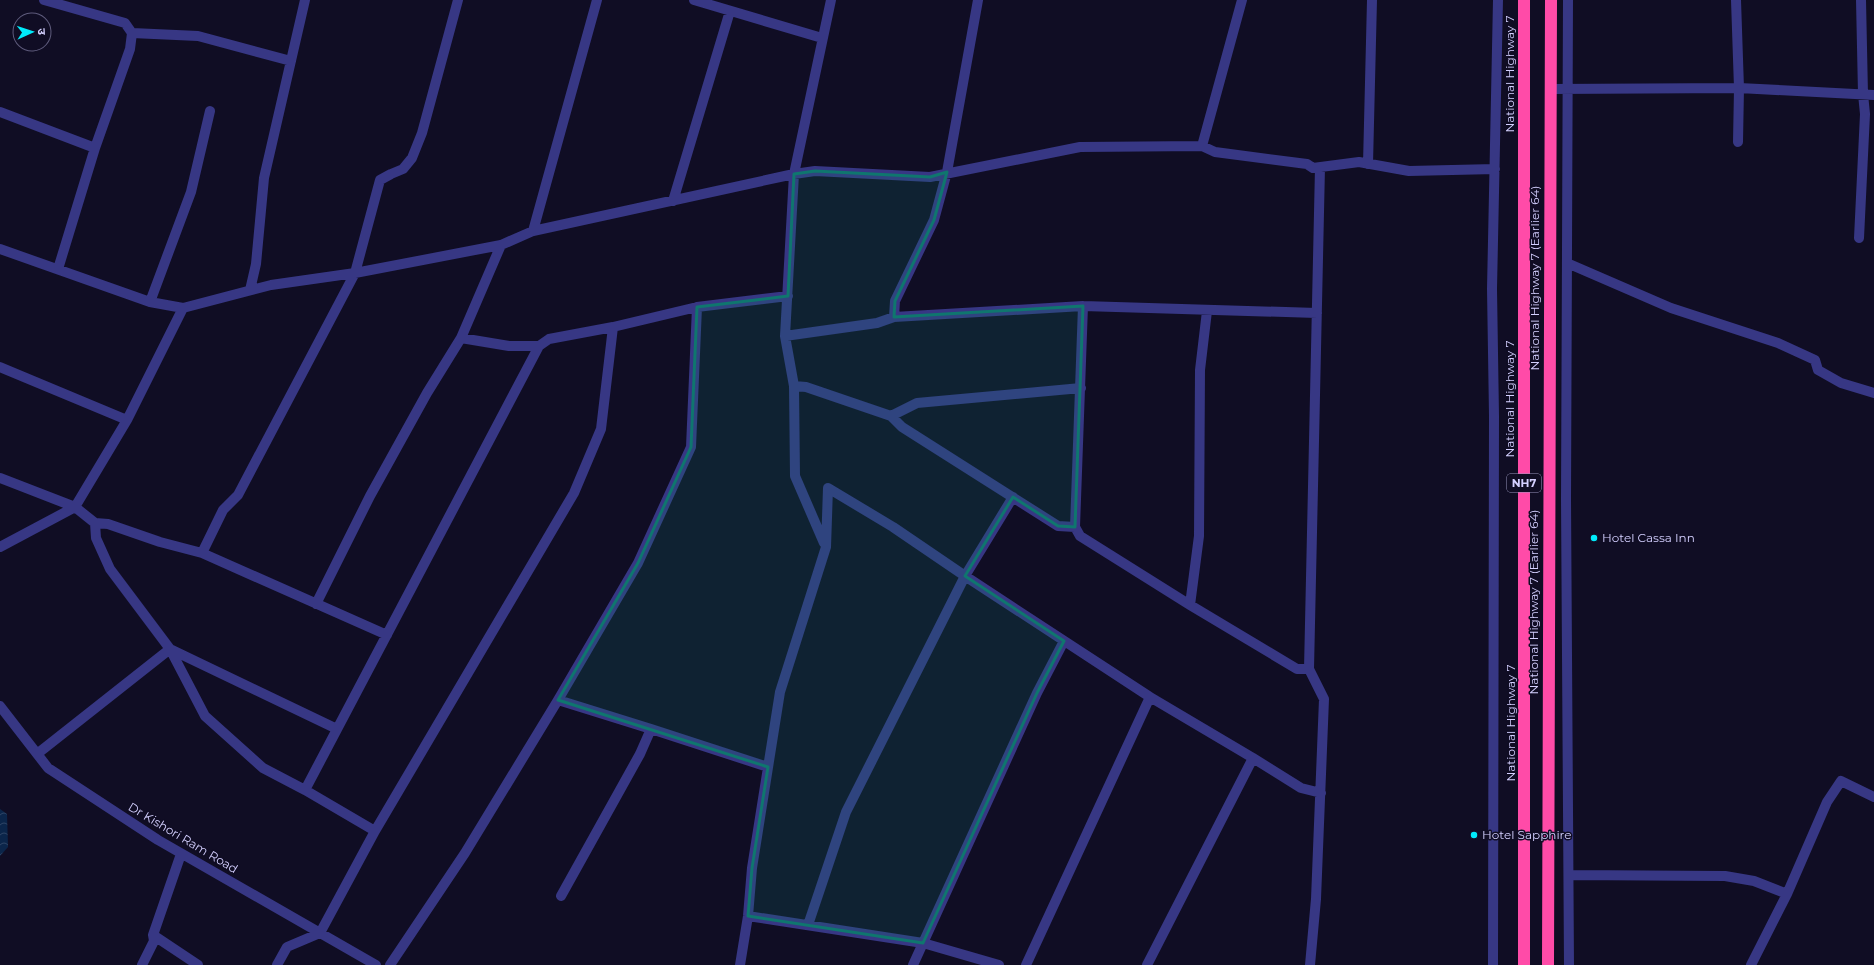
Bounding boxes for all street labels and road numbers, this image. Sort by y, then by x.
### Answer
street label: National Highway 7 [1502,15,1517,133]
street label: National Highway 7 (Earlier 64) [1527,186,1542,370]
street label: National Highway 7 [1502,340,1517,458]
road number: NH7 [1507,474,1541,492]
street label: National Highway 7 (Earlier 64) [1526,510,1541,694]
street label: National Highway 7 [1503,664,1518,782]
street label: Dr Kishori Ram Road [126,799,241,876]

